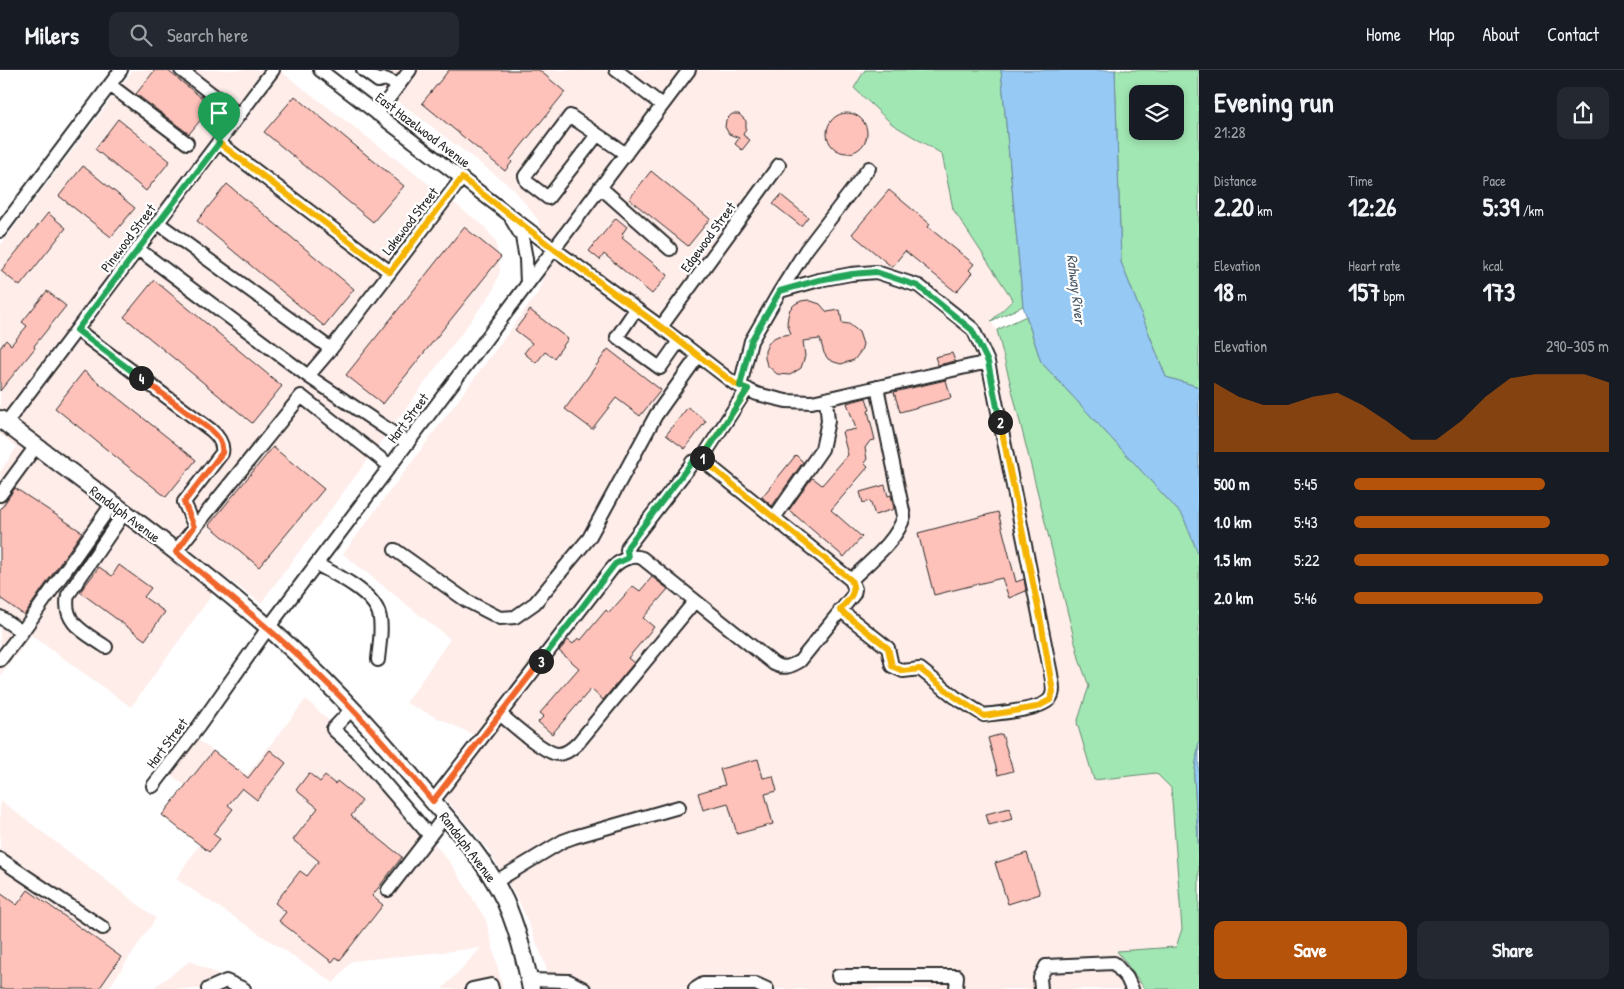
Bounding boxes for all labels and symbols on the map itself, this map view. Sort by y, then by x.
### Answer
street label: East Hazelwood Avenue [372,88,475,172]
pin [198,92,240,143]
street label: Lakewood Street [377,183,442,259]
street label: Edgewood Street [676,198,740,276]
street label: Pinewood Street [96,200,160,276]
water label: Rahway River [1062,253,1091,327]
pin: 4 [128,366,154,390]
street label: Hart Street [383,389,433,447]
pin: 2 [988,410,1012,434]
pin: 1 [690,446,714,470]
street label: Randolph Avenue [86,481,165,547]
pin: 3 [528,648,554,674]
street label: Hart Street [142,714,192,772]
street label: Randolph Avenue [435,808,501,887]

